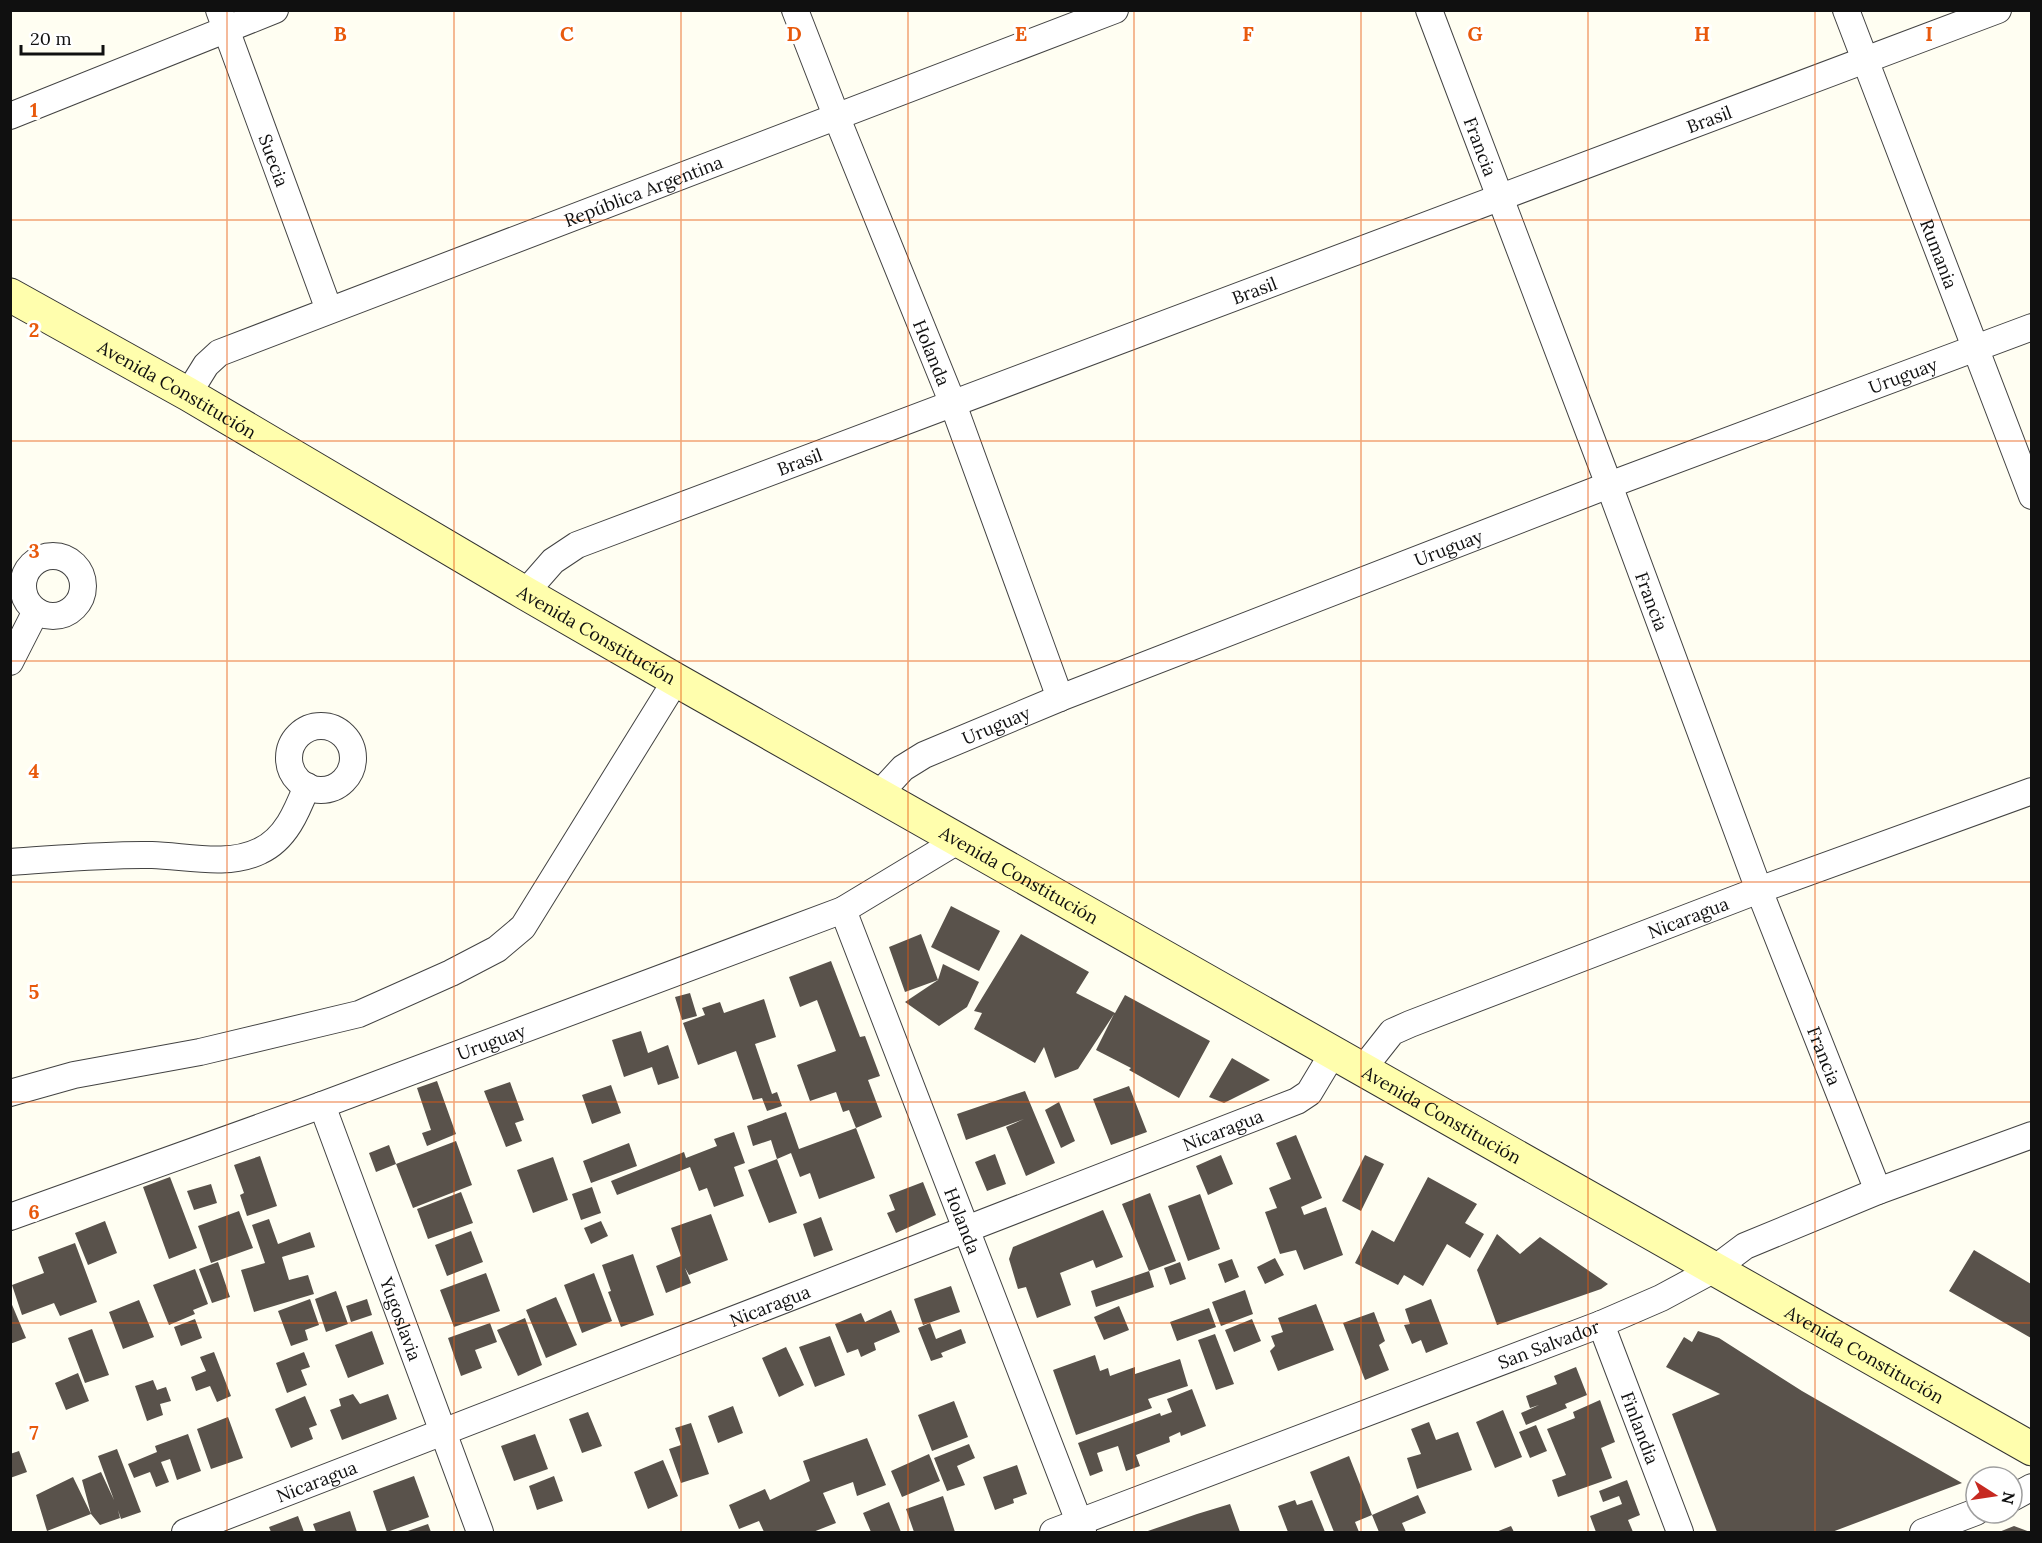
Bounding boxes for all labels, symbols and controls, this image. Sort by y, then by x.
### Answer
scale bar [21,18,104,56]
text: B [333,21,347,46]
text: C [560,21,574,46]
text: D [786,21,802,46]
text: E [1015,21,1027,46]
text: F [1242,21,1254,46]
text: G [1467,21,1483,46]
text: H [1694,21,1710,46]
text: I [1925,21,1933,46]
text: 20 m [30,27,72,50]
text: 1 [30,97,38,122]
street label: Brasil [1683,100,1735,138]
street label: Francia [1459,114,1502,179]
street label: Suecia [254,131,294,190]
street label: República Argentina [561,150,726,231]
street label: Rumania [1916,216,1963,292]
street label: Brasil [1228,271,1280,309]
street label: Holanda [908,316,956,389]
text: 2 [29,317,39,342]
street label: Avenida Constitución [93,334,261,444]
street label: Uruguay [1865,352,1941,399]
street label: Brasil [774,442,825,480]
street label: Uruguay [1411,524,1486,571]
text: 3 [28,538,40,563]
street label: Francia [1631,568,1674,634]
street label: Avenida Constitución [513,579,680,689]
street label: Uruguay [958,700,1034,749]
text: 4 [29,758,40,783]
street label: Avenida Constitución [935,820,1103,929]
street label: Nicaragua [1644,891,1732,943]
text: 5 [29,979,40,1004]
street label: Uruguay [454,1018,529,1065]
street label: Francia [1802,1023,1847,1089]
street label: Avenida Constitución [1358,1060,1526,1169]
street label: Nicaragua [1179,1104,1266,1156]
street label: Holanda [940,1184,986,1257]
text: 6 [28,1199,40,1224]
street label: Yugoslavia [375,1273,427,1364]
street label: Nicaragua [726,1279,813,1331]
street label: Avenida Constitución [1780,1300,1948,1408]
street label: San Salvador [1494,1314,1603,1374]
street label: Finlandia [1616,1388,1665,1467]
text: 7 [29,1420,39,1445]
street label: Nicaragua [273,1455,360,1507]
north arrow [1964,1465,2024,1525]
text: N [1998,1490,2020,1506]

